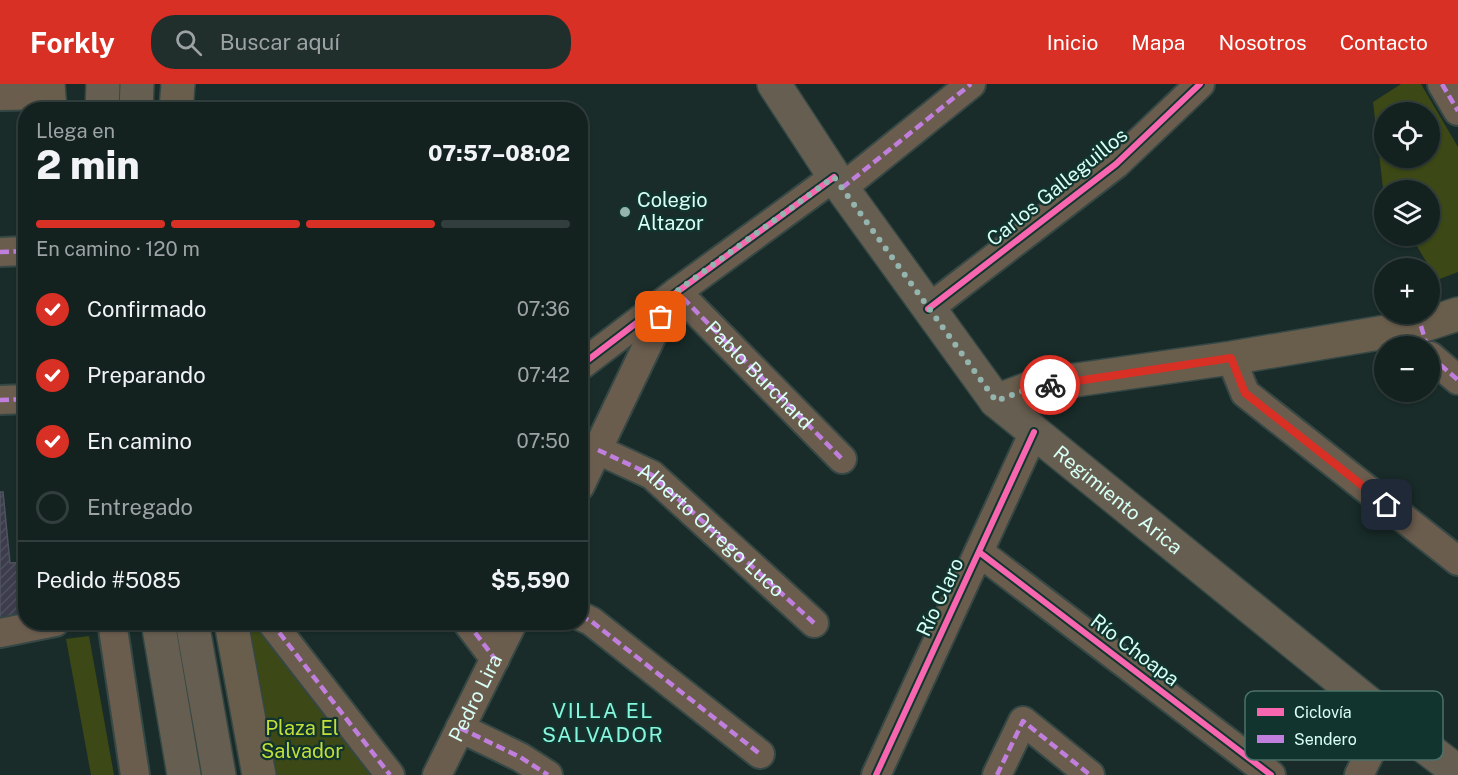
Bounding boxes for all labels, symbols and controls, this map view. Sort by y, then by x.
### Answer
search box [151,15,571,69]
text: Forkly [30,26,115,59]
icon: search [172,26,205,59]
text: Buscar aquí [220,29,340,55]
text: Inicio [1047,30,1098,55]
text: Mapa [1131,30,1185,55]
text: Nosotros [1218,30,1307,55]
text: Contacto [1340,30,1428,55]
map controls [1374,102,1440,402]
button: locate [1374,102,1440,168]
text: Llega en [36,119,115,143]
street label: Carlos Galleguillos [982,123,1132,251]
text: 07:57–08:02 [428,140,570,166]
text: 2 min [36,142,140,188]
button: layers [1374,180,1440,246]
place label: Colegio Altazor [637,188,708,235]
marker: Colegio Altazor [618,205,632,219]
text: En camino · 120 m [36,237,200,261]
button: + [1374,258,1440,324]
pin [635,291,686,342]
icon: check [36,293,69,326]
text: Confirmado [87,296,206,322]
text: 07:36 [517,297,570,321]
icon: bag [644,300,677,333]
street label: Pablo Burchard [700,316,818,435]
button: − [1374,336,1440,402]
courier [1020,355,1080,415]
icon: check [36,359,69,392]
text: Preparando [87,362,206,388]
text: 07:42 [517,363,570,387]
icon: bike [1034,369,1067,402]
icon: check [36,425,69,458]
text: En camino [87,428,192,454]
text: 07:50 [517,429,570,453]
street label: Regimiento Arica [1049,440,1187,559]
street label: Alberto Orrego Luco [634,458,789,602]
pin [1361,479,1412,530]
icon: home [1370,488,1403,521]
text: Entregado [87,494,193,520]
street label: Río Claro [911,554,969,640]
text: Pedido #5085 [36,567,181,593]
text: $5,590 [491,567,570,593]
street label: Río Choapa [1086,609,1184,691]
street label: Pedro Lira [443,650,507,746]
legend [1245,691,1443,760]
district label: VILLA EL SALVADOR [542,698,664,747]
text: Ciclovía [1294,703,1352,722]
park label: Plaza El Salvador [261,716,343,763]
text: Sendero [1294,730,1357,749]

